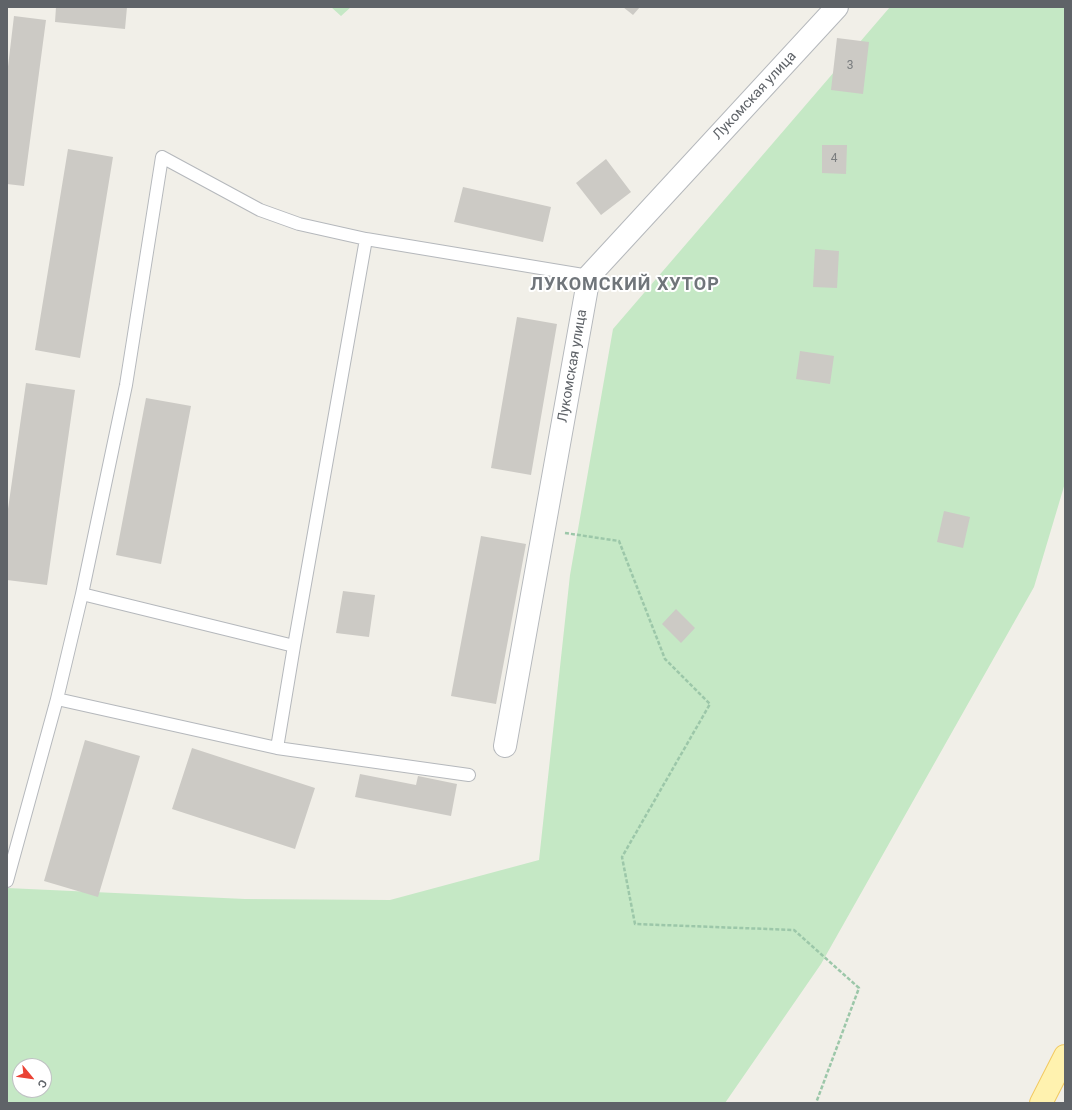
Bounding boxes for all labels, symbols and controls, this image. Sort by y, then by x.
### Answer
street label: Лукомская улица [710,48,800,144]
house number: 3 [847,59,853,73]
house number: 4 [831,152,837,166]
district label: ЛУКОМСКИЙ ХУТОР [530,274,720,296]
street label: Лукомская улица [555,308,591,424]
north arrow [12,1058,52,1098]
text: С [35,1077,49,1090]

